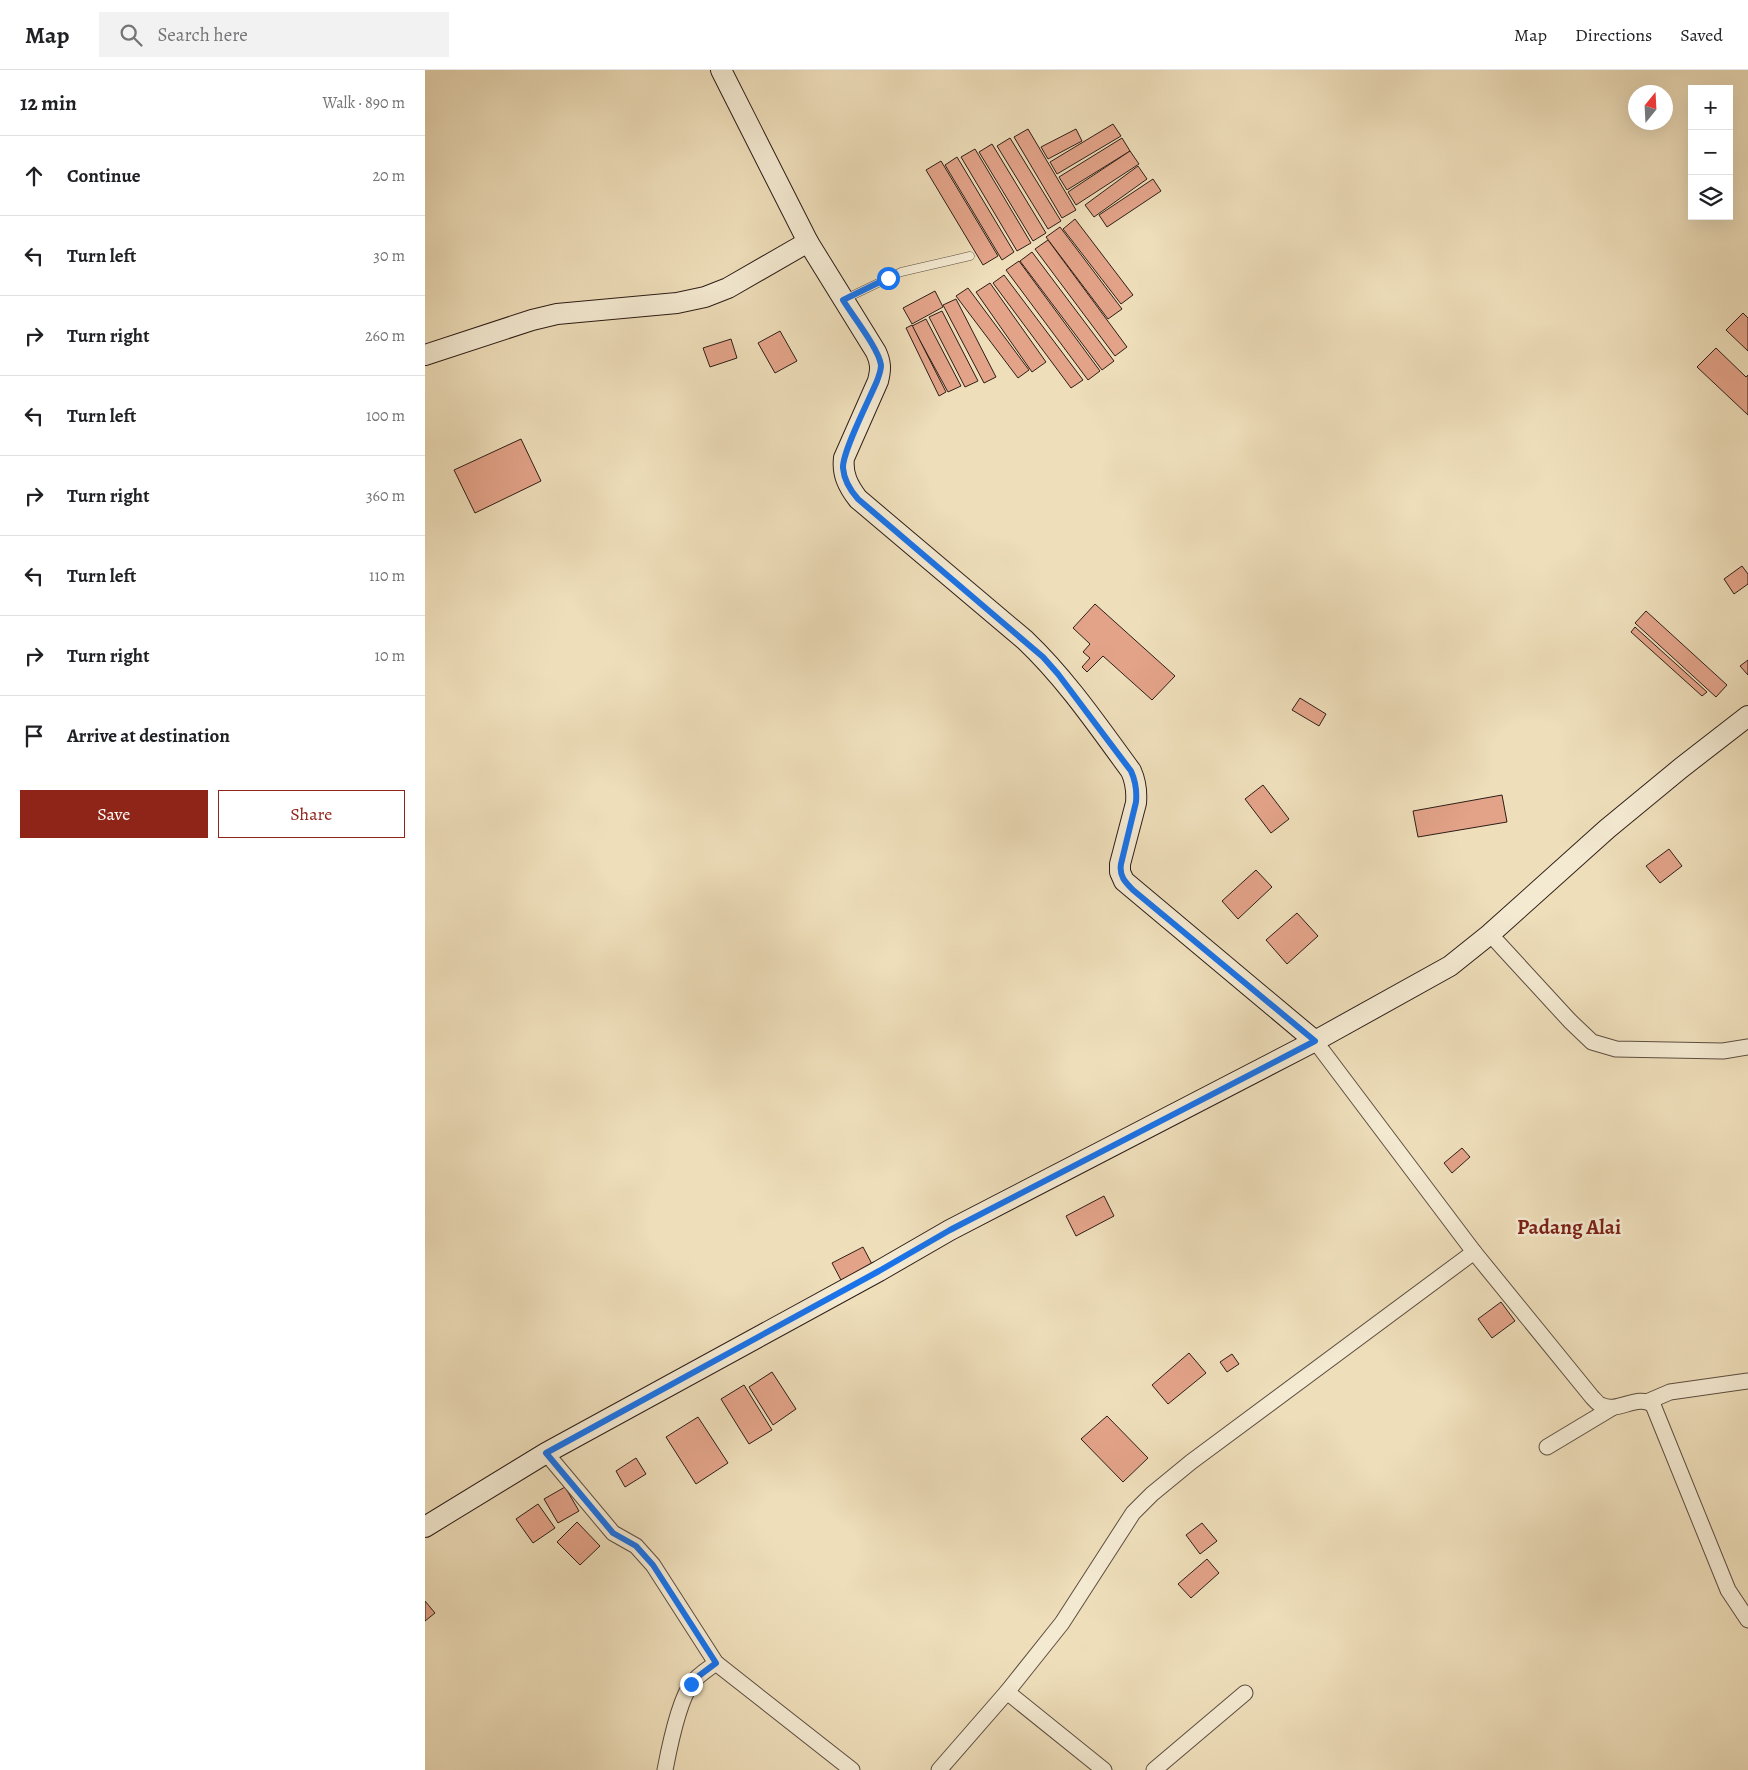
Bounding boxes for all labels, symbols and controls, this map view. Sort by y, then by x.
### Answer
search box [99,12,449,57]
text: Map [25,19,69,51]
icon: search [117,21,145,49]
text: Search here [157,22,248,48]
text: Map [1514,23,1547,47]
text: Directions [1575,23,1652,47]
text: Saved [1680,23,1723,47]
north arrow [1628,85,1673,130]
map controls [1688,85,1733,220]
button: + [1688,85,1733,130]
text: 12 min [20,89,77,117]
text: Walk · 890 m [323,92,405,114]
button: − [1688,130,1733,175]
icon: ahead [20,162,48,190]
text: Continue [67,163,141,189]
text: 20 m [372,165,405,187]
button: layers [1688,175,1733,220]
icon: left [20,242,48,270]
text: Turn left [67,243,136,269]
text: 30 m [373,245,405,267]
route start [877,267,900,290]
icon: right [20,322,48,350]
text: Turn right [67,323,149,349]
text: 260 m [365,325,405,347]
icon: left [20,402,48,430]
text: Turn left [67,403,136,429]
text: 100 m [366,405,405,427]
icon: right [20,482,48,510]
text: Turn right [67,483,149,509]
text: 360 m [366,485,405,507]
icon: left [20,562,48,590]
text: Turn left [67,563,136,589]
text: 110 m [369,565,405,587]
icon: right [20,642,48,670]
text: Turn right [67,643,149,669]
text: 10 m [375,645,405,667]
icon: arrive [20,722,48,750]
text: Arrive at destination [67,723,230,749]
button: Save [20,790,208,838]
button: Share [218,790,405,838]
district label: Padang Alai [1517,1213,1621,1241]
route end [680,1673,703,1696]

